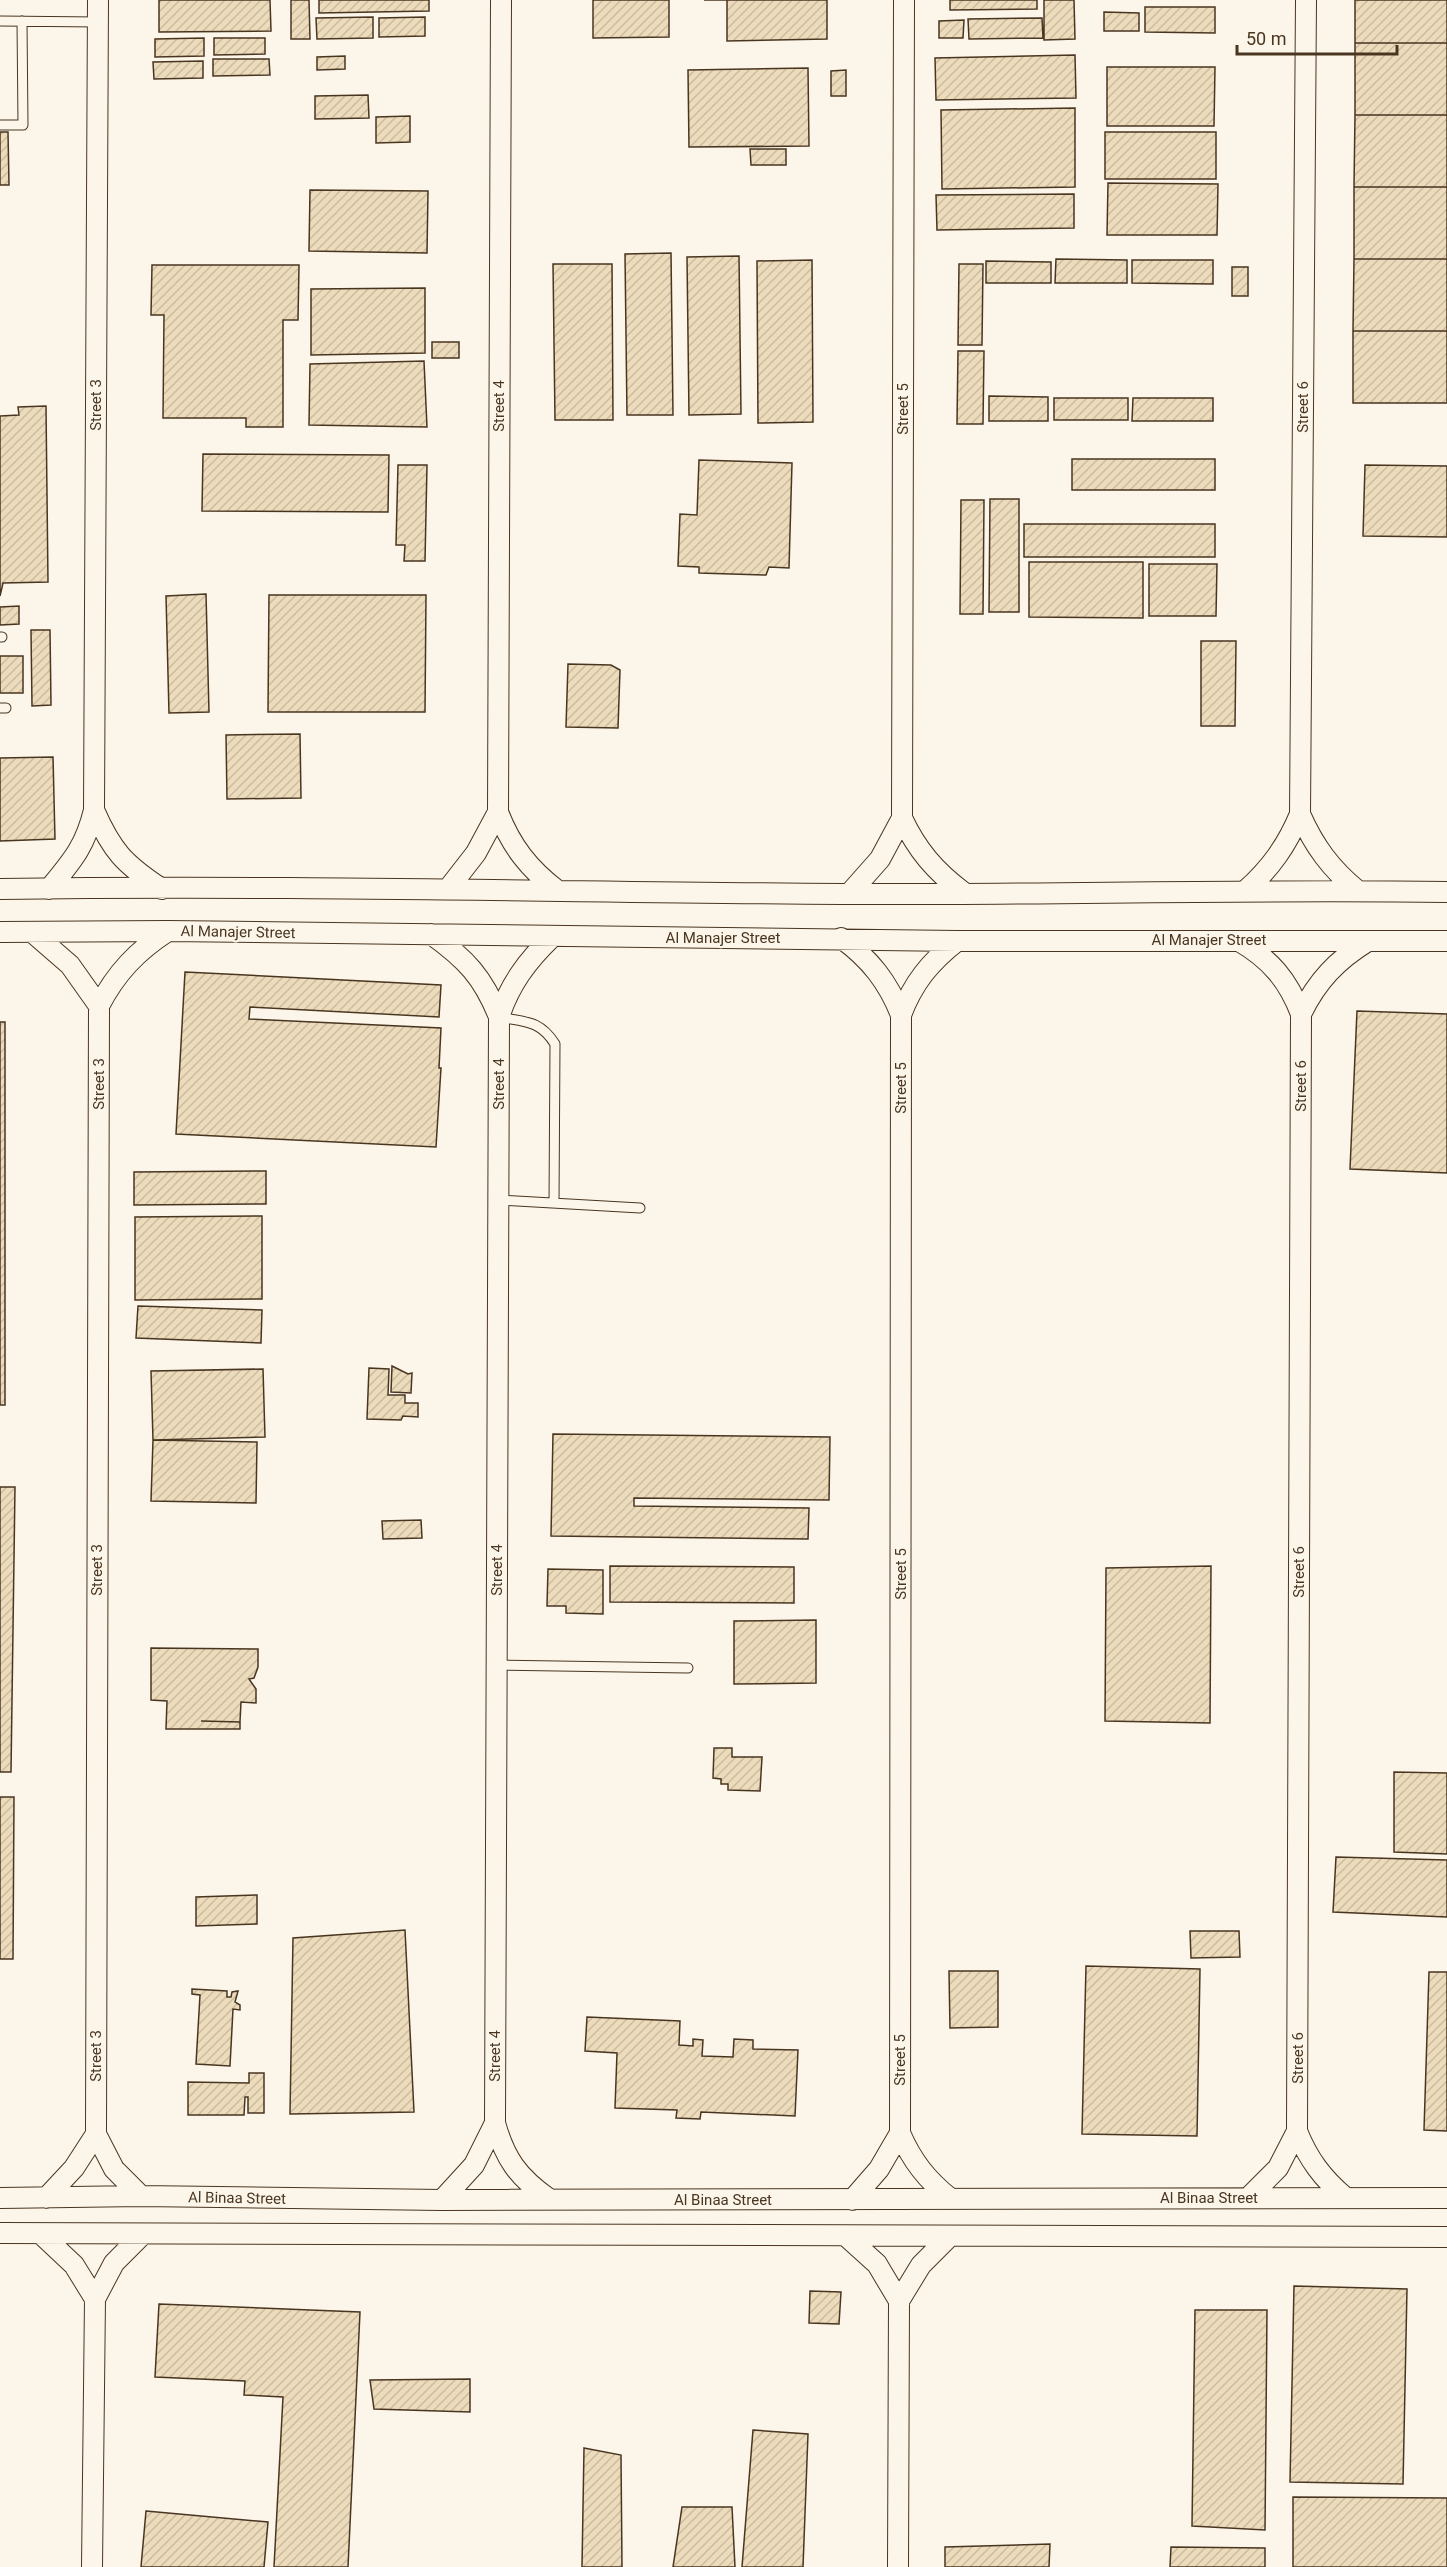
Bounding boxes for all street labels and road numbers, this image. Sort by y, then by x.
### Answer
street label: Street 3 [87,379,105,431]
street label: Street 4 [490,380,508,432]
street label: Street 6 [1294,381,1312,433]
street label: Street 5 [894,383,912,435]
street label: Al Manajer Street [180,922,296,942]
street label: Al Manajer Street [666,929,780,947]
street label: Al Manajer Street [1152,931,1266,949]
street label: Street 3 [90,1058,108,1110]
street label: Street 4 [490,1058,508,1110]
street label: Street 6 [1292,1060,1310,1112]
street label: Street 5 [892,1062,910,1114]
street label: Street 3 [88,1544,106,1596]
street label: Street 4 [488,1544,506,1596]
street label: Street 6 [1290,1546,1308,1598]
street label: Street 5 [892,1548,910,1600]
street label: Street 3 [87,2030,105,2082]
street label: Street 4 [486,2030,504,2082]
street label: Street 6 [1289,2032,1307,2084]
street label: Street 5 [891,2034,909,2086]
street label: Al Binaa Street [188,2188,286,2208]
street label: Al Binaa Street [1160,2189,1258,2207]
street label: Al Binaa Street [674,2191,772,2209]

